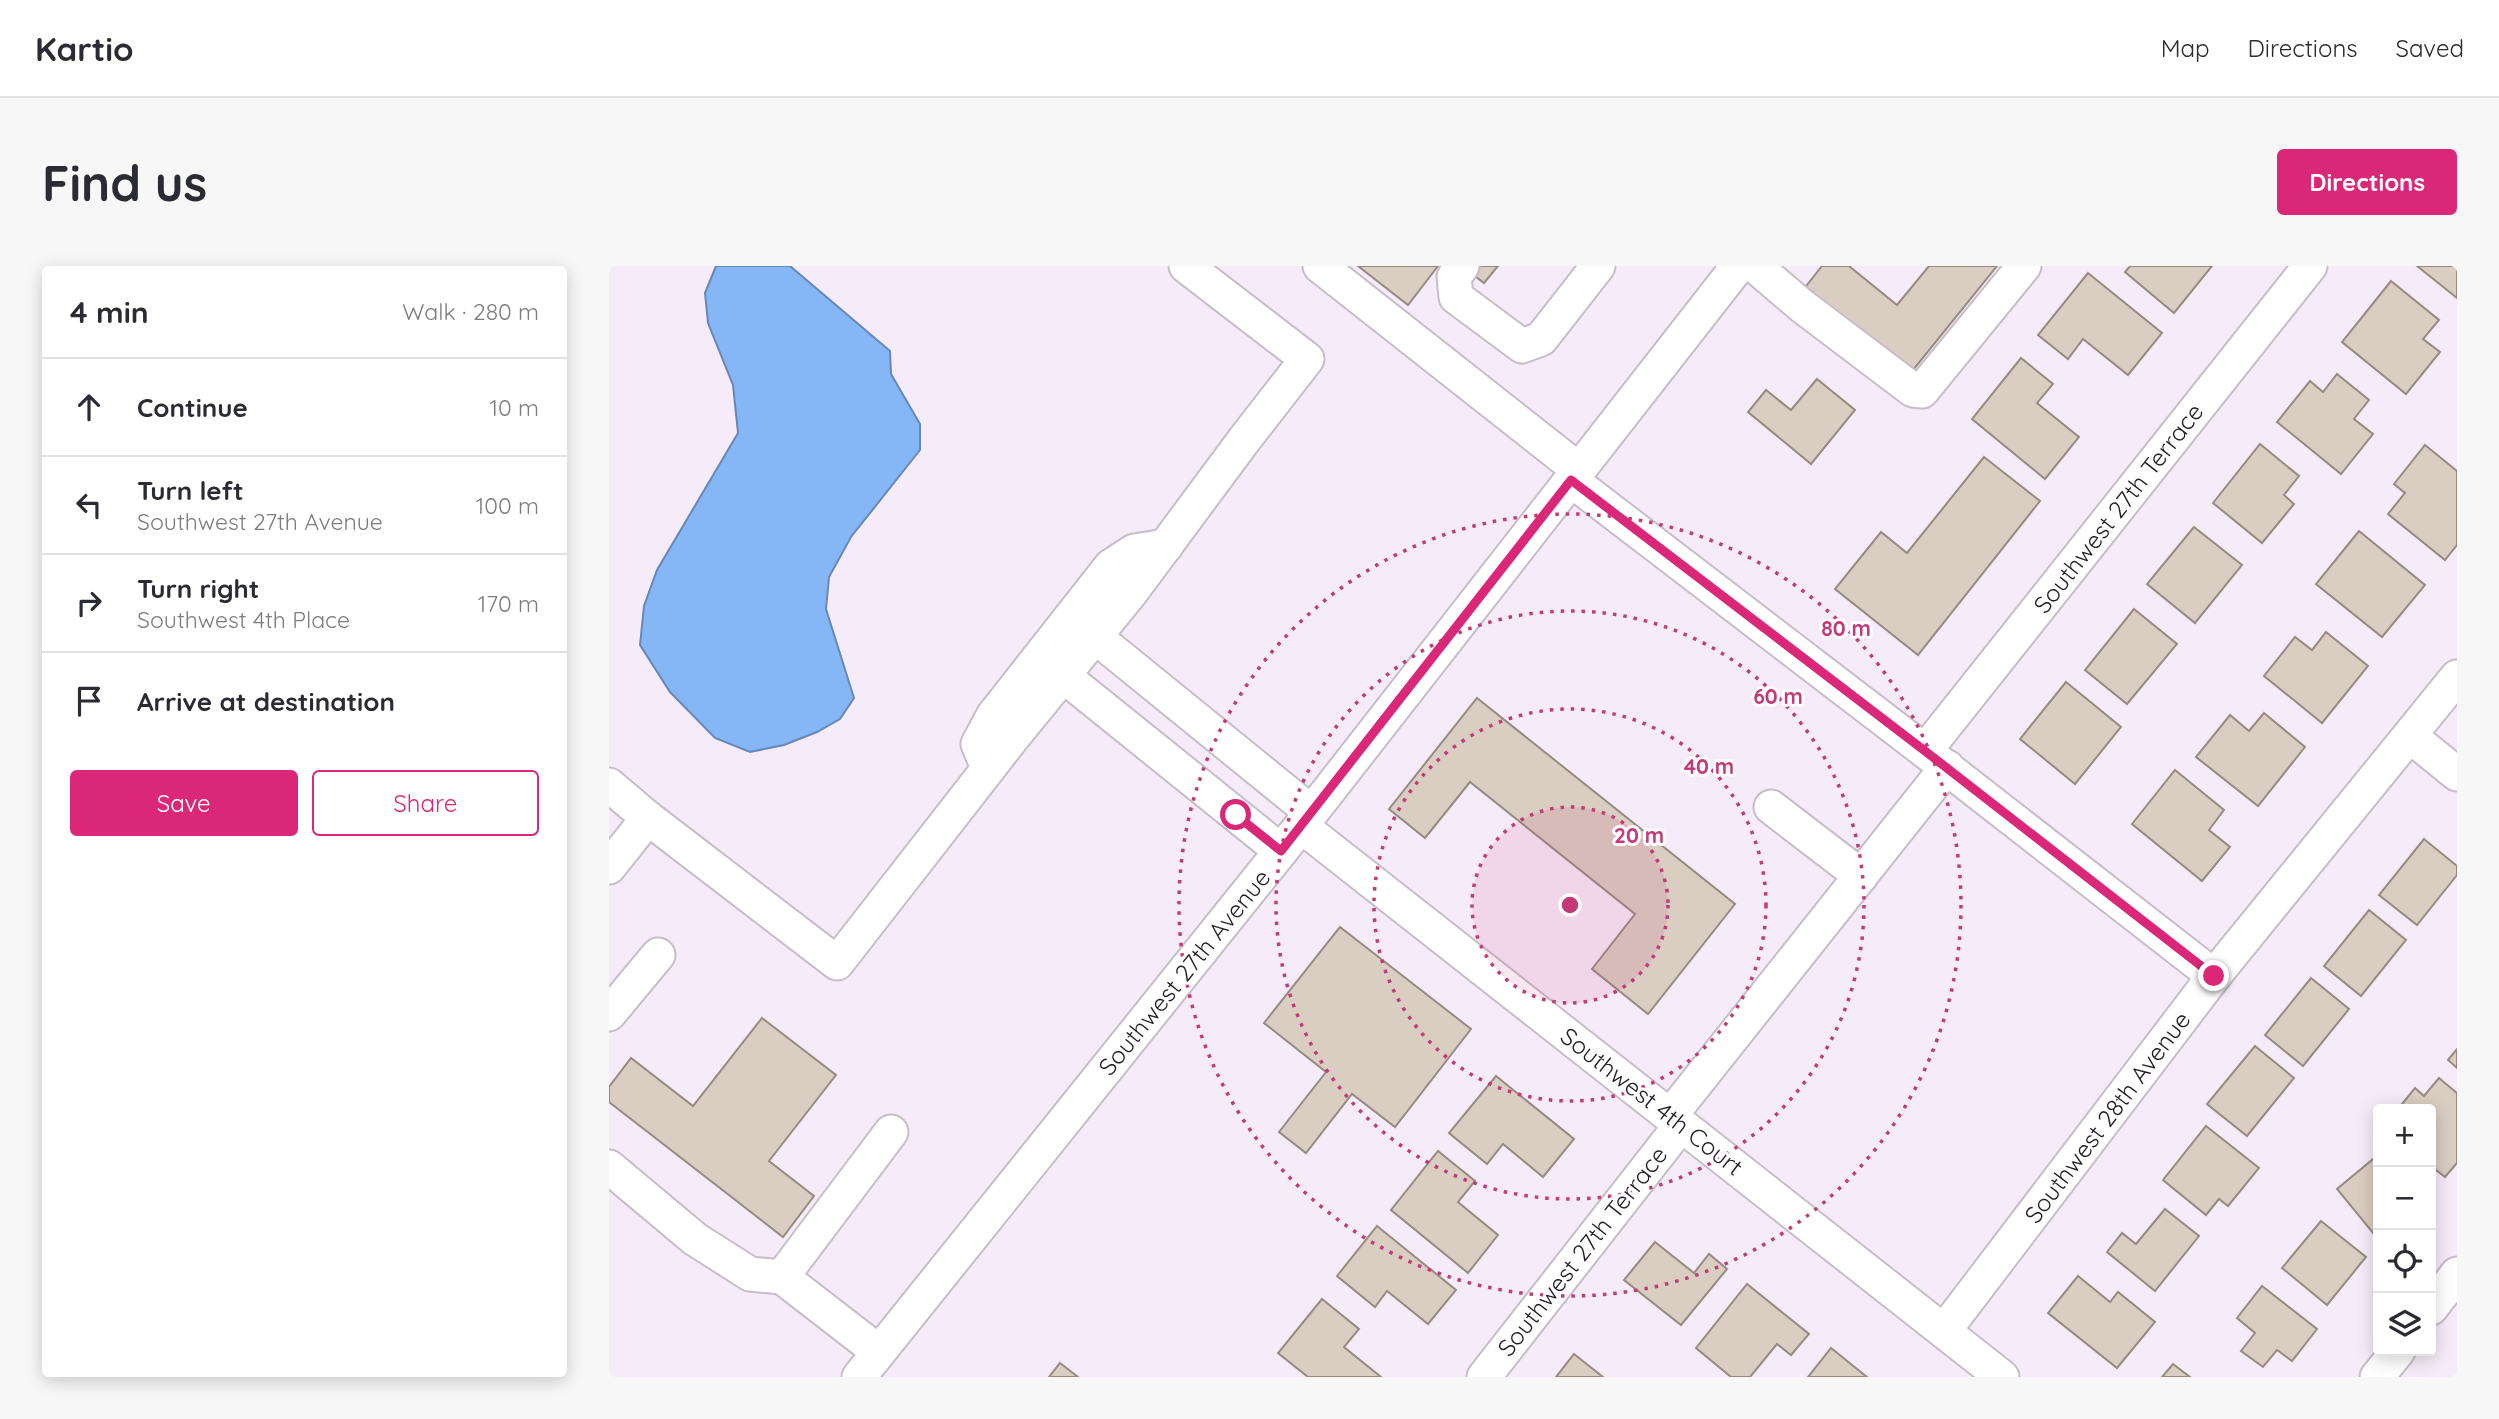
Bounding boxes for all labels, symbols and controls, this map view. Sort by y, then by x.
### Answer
text: Kartio [35,28,134,69]
text: Map [2161,33,2210,63]
text: Directions [2248,33,2358,63]
text: Saved [2396,33,2464,63]
button: Directions [2277,149,2457,215]
text: Find us [42,152,207,213]
text: 4 min [70,293,149,331]
text: Walk · 280 m [402,297,539,326]
icon: ahead [70,388,108,426]
text: Continue [137,391,248,424]
text: 10 m [490,393,539,422]
street label: Southwest 27th Terrace [2027,397,2209,619]
text: Turn left [137,474,244,507]
icon: left [70,486,108,524]
text: 100 m [476,491,539,520]
text: Southwest 27th Avenue [137,507,383,536]
text: Turn right [137,572,259,605]
icon: right [70,584,108,622]
text: 170 m [478,589,539,618]
text: Southwest 4th Place [137,605,350,634]
text: 80 m [1821,615,1871,641]
icon: arrive [70,682,108,720]
text: 60 m [1753,683,1803,709]
text: Arrive at destination [137,685,395,718]
text: 40 m [1684,753,1734,779]
button: Save [70,770,298,836]
button: Share [312,770,539,836]
route start [1220,799,1251,830]
text: 20 m [1614,822,1664,848]
street label: Southwest 27th Avenue [1092,863,1276,1081]
centre of rings [1558,893,1582,917]
route end [2198,960,2229,991]
street label: Southwest 28th Avenue [2017,1005,2197,1229]
street label: Southwest 4th Court [1555,1020,1749,1182]
map controls [2373,1104,2436,1356]
button: + [2373,1104,2436,1167]
street label: Southwest 27th Terrace [1491,1140,1673,1362]
button: − [2373,1167,2436,1230]
button: locate [2373,1230,2436,1293]
button: layers [2373,1293,2436,1356]

